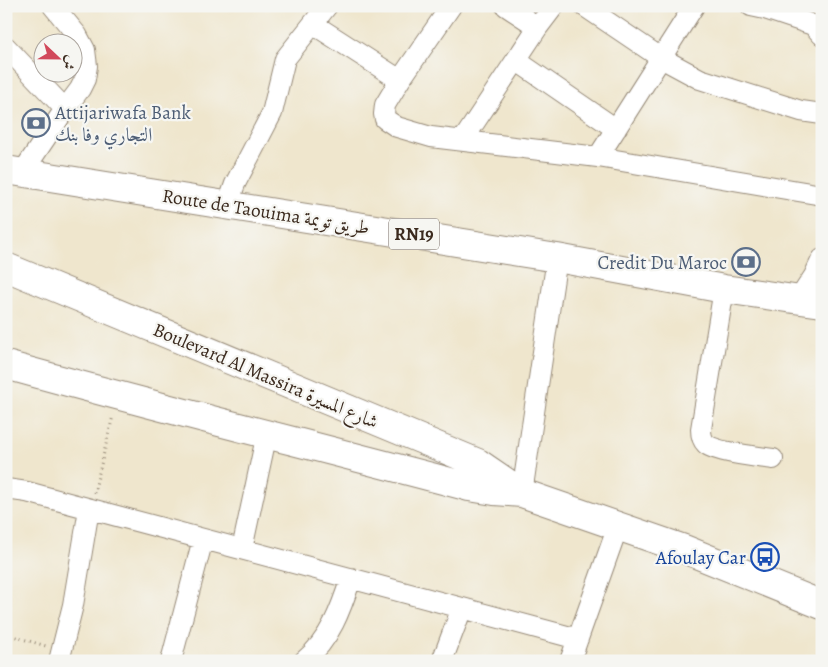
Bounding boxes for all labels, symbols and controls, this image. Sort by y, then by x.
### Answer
north arrow [32,32,82,82]
text: ش [58,53,81,73]
place label: Attijariwafa Bank التجاري وفا بنك [54,100,191,150]
bank icon: Attijariwafa Bank التجاري وفا بنك [21,108,51,138]
street label: Route de Taouima طريق تويمة [160,183,371,241]
road number: RN19 [389,218,439,250]
bank icon: Credit Du Maroc [731,247,761,277]
place label: Credit Du Maroc [598,250,727,276]
street label: Boulevard Al Massira شارع المسيرة [148,317,382,437]
bus stop icon: Afoulay Car [750,542,780,572]
place label: Afoulay Car [655,545,746,571]

